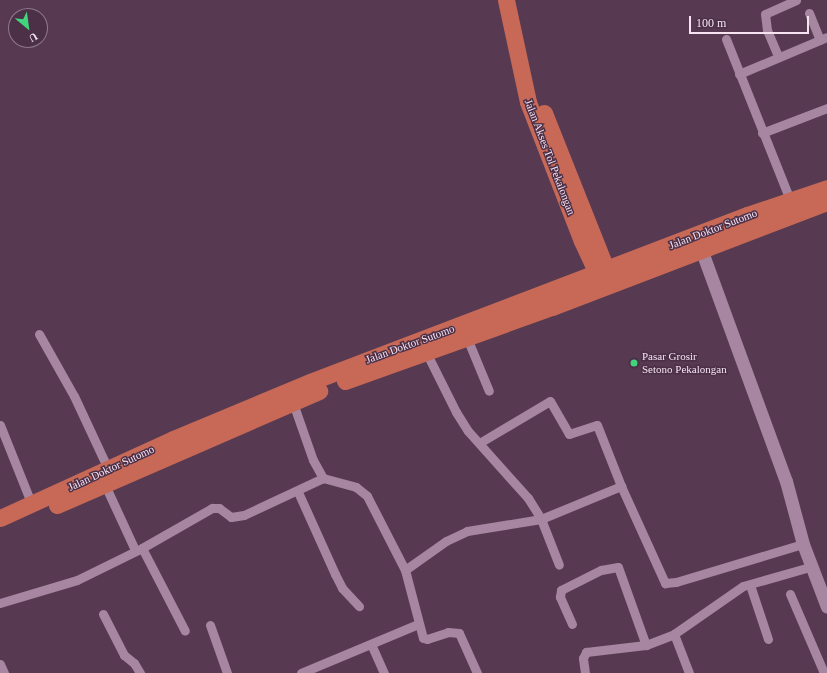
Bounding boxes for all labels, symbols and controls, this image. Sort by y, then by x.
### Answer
north arrow [8,8,48,48]
scale bar [691,8,811,34]
text: 100 m [696,16,726,30]
text: U [27,30,40,45]
street label: Jalan Akses Tol Pekalongan [522,97,578,217]
street label: Jalan Doktor Sutomo [667,206,759,252]
street label: Jalan Doktor Sutomo [364,322,456,366]
place label: Pasar Grosir Setono Pekalongan [642,350,727,376]
marker: Pasar Grosir Setono Pekalongan [629,358,639,368]
street label: Jalan Doktor Sutomo [66,442,156,494]

